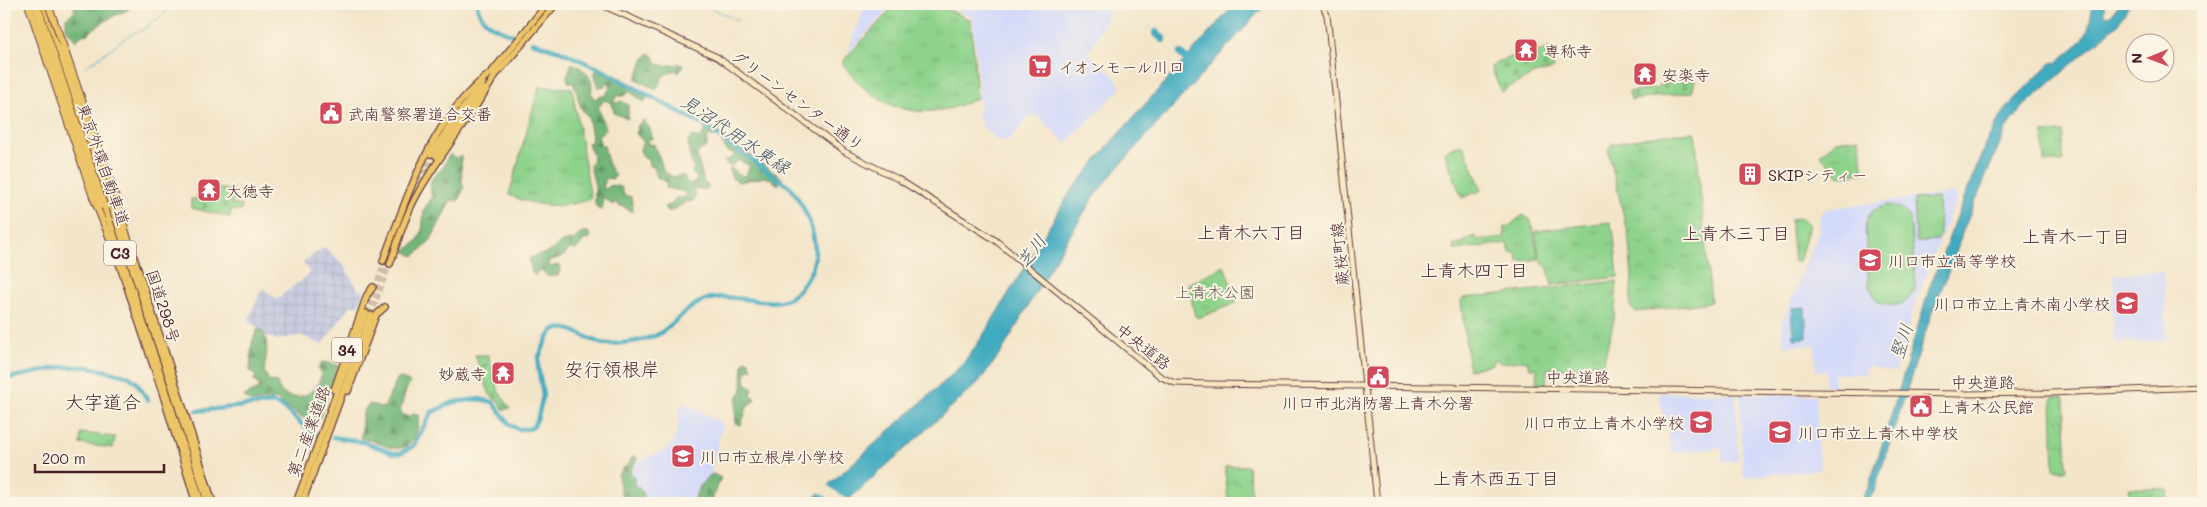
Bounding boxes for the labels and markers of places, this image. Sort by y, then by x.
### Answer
temple icon: 専称寺 [1513,37,1539,63]
place label: 専称寺 [1544,40,1592,61]
supermarket icon: イオンモール川口 [1027,53,1053,79]
place label: イオンモール川口 [1058,56,1184,77]
temple icon: 安楽寺 [1632,61,1658,87]
place label: 安楽寺 [1662,64,1710,85]
public building icon: 武南警察署道合交番 [318,100,344,126]
place label: 武南警察署道合交番 [348,103,492,124]
building icon: SKIPシティー [1737,161,1763,187]
place label: SKIPシティー [1768,164,1868,185]
temple icon: 大徳寺 [196,177,222,203]
place label: 大徳寺 [226,180,274,201]
school or university icon: 川口市立高等学校 [1857,247,1883,273]
place label: 川口市立高等学校 [1888,250,2016,271]
school or university icon: 川口市立上青木南小学校 [2114,290,2140,316]
place label: 川口市立上青木南小学校 [1934,293,2110,314]
temple icon: 妙蔵寺 [490,360,516,386]
place label: 妙蔵寺 [438,363,486,384]
public building icon: 川口市北消防署上青木分署 [1365,364,1391,390]
place label: 川口市北消防署上青木分署 [1282,392,1474,413]
public building icon: 上青木公民館 [1908,393,1934,419]
place label: 上青木公民館 [1938,396,2034,417]
school or university icon: 川口市立上青木小学校 [1688,409,1714,435]
place label: 川口市立上青木小学校 [1524,412,1684,433]
school or university icon: 川口市立上青木中学校 [1767,419,1793,445]
place label: 川口市立上青木中学校 [1798,422,1958,443]
school or university icon: 川口市立根岸小学校 [670,443,696,469]
place label: 川口市立根岸小学校 [700,446,844,467]

